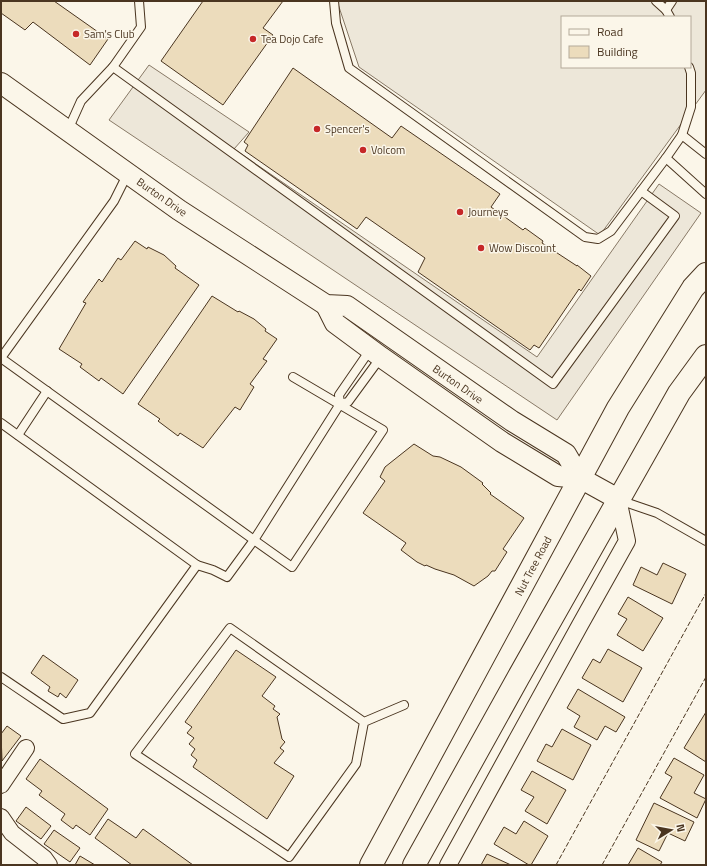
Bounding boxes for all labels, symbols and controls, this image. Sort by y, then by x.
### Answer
legend [561,16,691,68]
text: Road [597,22,623,41]
place label: Sam's Club [84,26,135,42]
marker: Sam's Club [71,29,81,39]
place label: Tea Dojo Cafe [261,31,324,47]
marker: Tea Dojo Cafe [248,34,258,44]
text: Building [597,42,638,61]
place label: Spencer's [325,121,370,137]
marker: Spencer's [312,124,322,134]
place label: Volcom [371,142,405,158]
marker: Volcom [358,145,368,155]
street label: Burton Drive [133,174,191,221]
place label: Journeys [468,204,508,220]
marker: Journeys [455,207,465,217]
place label: Wow Discount [489,240,556,256]
marker: Wow Discount [476,243,486,253]
street label: Burton Drive [429,361,487,408]
street label: Nut Tree Road [511,533,556,599]
north arrow [651,810,691,850]
text: N [672,823,689,833]

